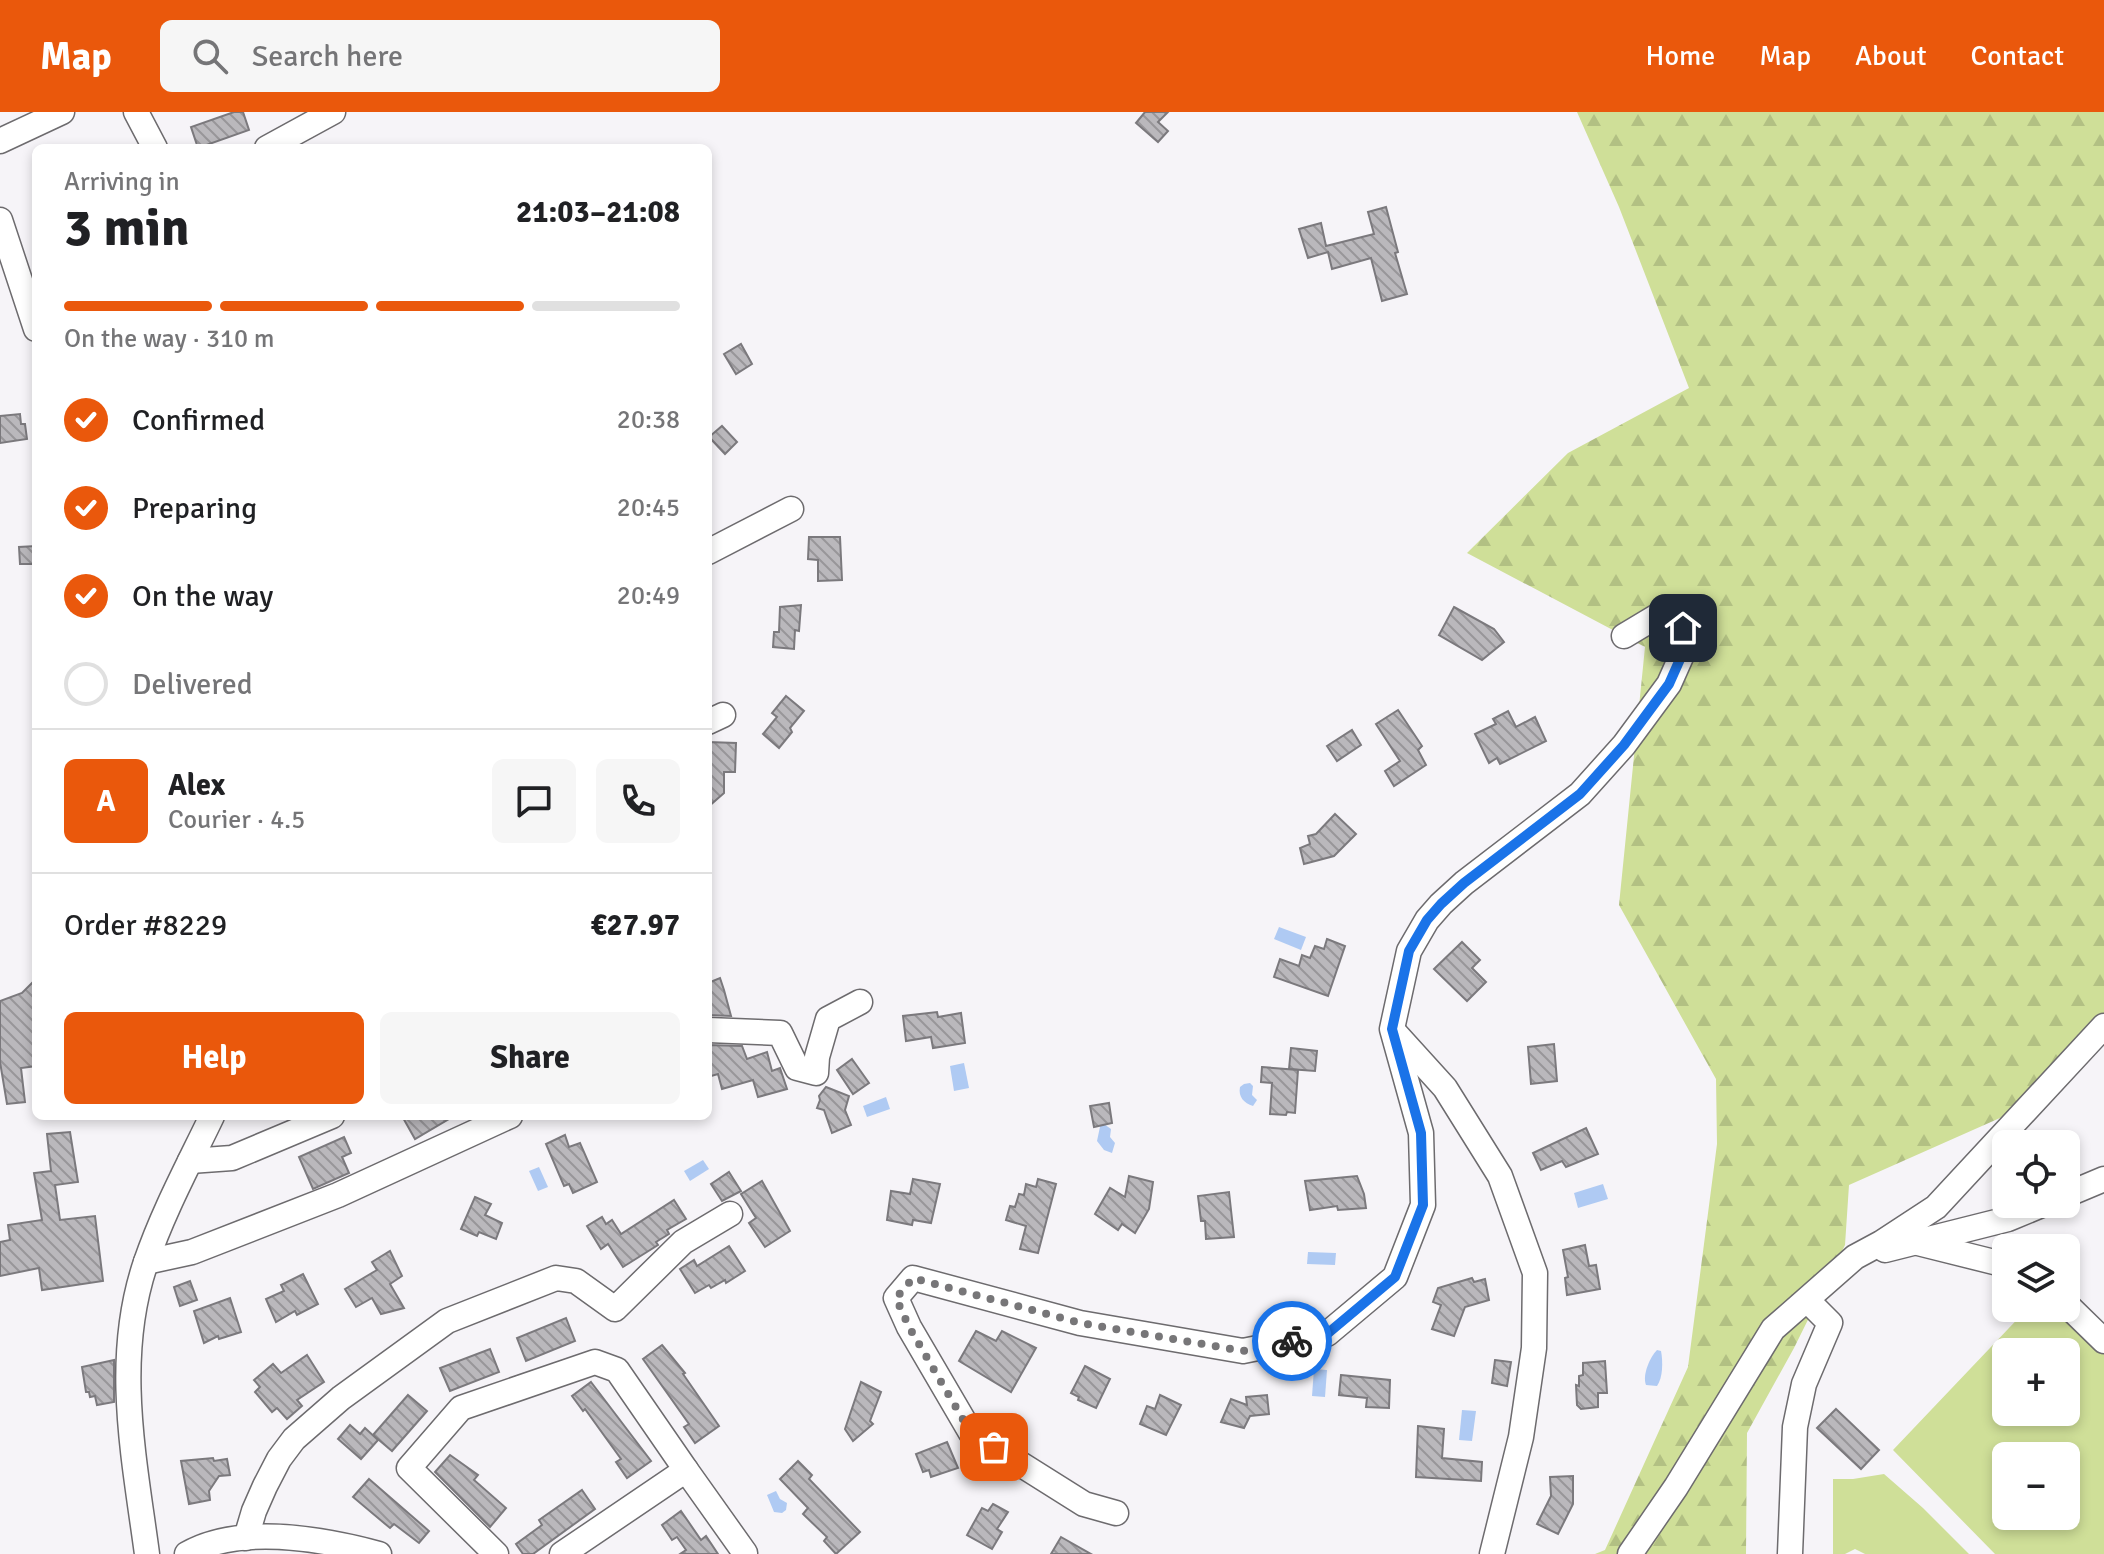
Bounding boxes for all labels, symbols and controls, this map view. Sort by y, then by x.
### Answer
search box [160,20,720,92]
text: Map [40,33,112,80]
icon: search [188,34,232,78]
text: Search here [252,38,403,75]
text: Home [1646,39,1715,73]
text: Map [1759,39,1811,73]
text: About [1855,39,1927,73]
text: Contact [1971,39,2064,73]
text: Arriving in [64,166,180,198]
text: 21:03–21:08 [516,194,680,231]
text: 3 min [64,196,190,260]
text: On the way · 310 m [64,323,274,355]
icon: check [64,398,108,442]
text: Confirmed [132,402,265,439]
text: 20:38 [617,404,680,436]
icon: check [64,486,108,530]
text: Preparing [132,490,257,527]
text: 20:45 [617,492,680,524]
icon: check [64,574,108,618]
text: On the way [132,578,273,615]
text: 20:49 [617,580,680,612]
pin [1649,594,1717,662]
icon: home [1661,606,1705,650]
text: Delivered [132,666,253,703]
button: chat [492,759,576,843]
button: phone [596,759,680,843]
text: Alex [168,767,225,804]
text: A [96,783,116,820]
text: Courier · 4.5 [168,804,305,836]
text: Order #8229 [64,907,227,944]
text: €27.97 [590,907,680,944]
button: Help [64,1012,364,1104]
button: Share [380,1012,680,1104]
map controls [1992,1130,2080,1530]
button: locate [1992,1130,2080,1218]
button: layers [1992,1234,2080,1322]
courier [1252,1301,1332,1381]
icon: bike [1270,1319,1314,1363]
button: + [1992,1338,2080,1426]
pin [960,1413,1028,1481]
icon: bag [972,1425,1016,1469]
button: − [1992,1442,2080,1530]

